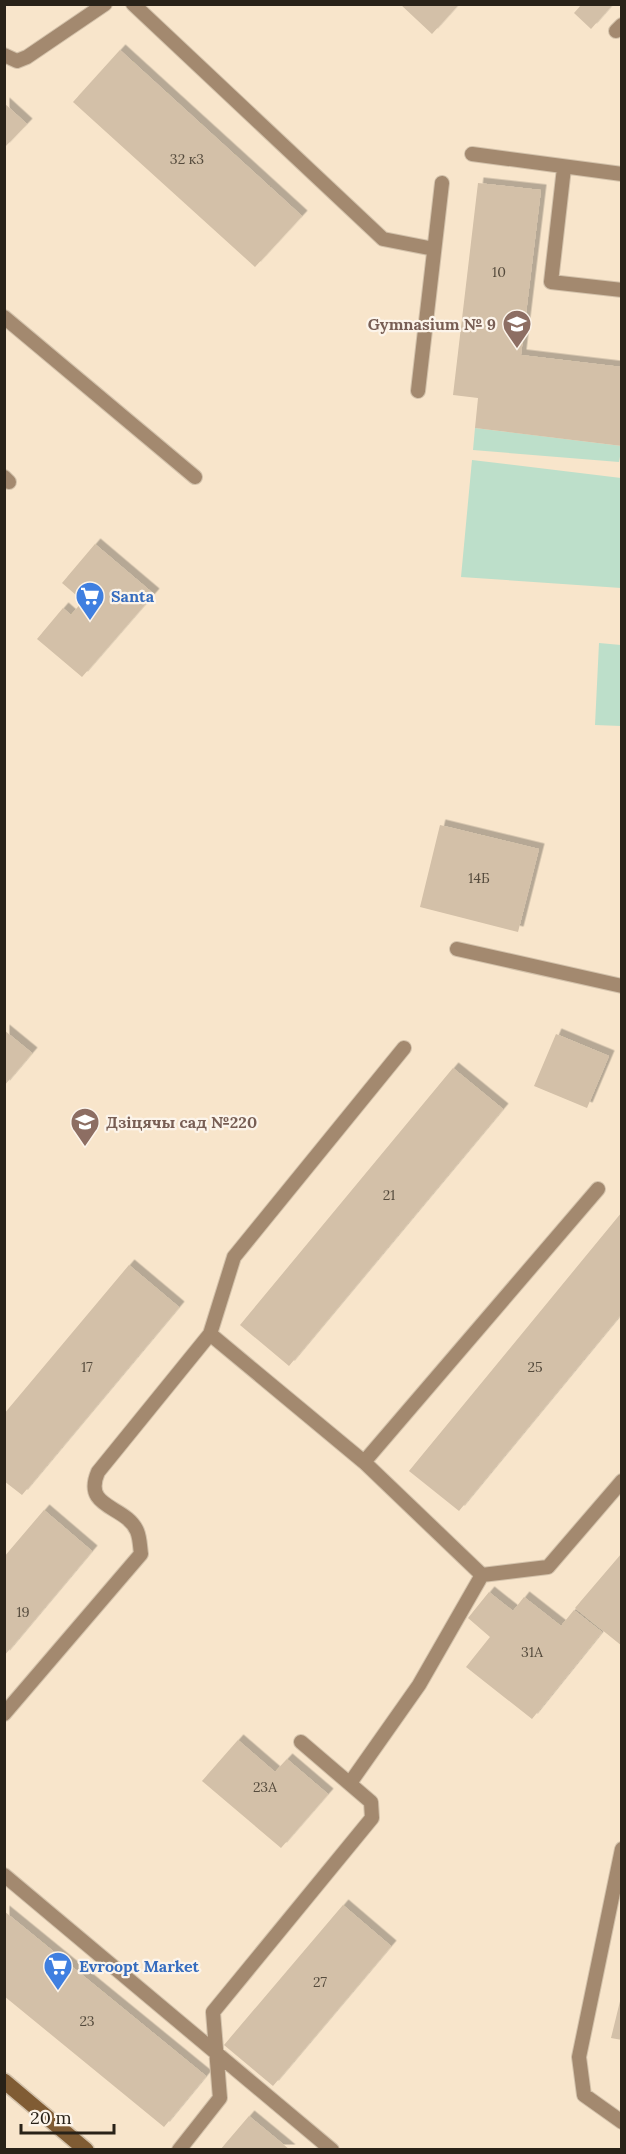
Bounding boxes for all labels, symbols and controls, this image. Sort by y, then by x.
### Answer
house number: 32 к3 [170,150,204,168]
house number: 10 [492,263,506,281]
school or university icon: Gymnasium № 9 [501,308,533,350]
place label: Gymnasium № 9 [368,314,496,334]
supermarket icon: Santa [74,580,106,622]
place label: Santa [111,586,155,606]
house number: 14Б [468,869,490,887]
school or university icon: Дзіцячы сад №220 [69,1106,101,1148]
place label: Дзіцячы сад №220 [106,1112,257,1132]
house number: 21 [383,1186,395,1204]
house number: 17 [81,1358,93,1376]
house number: 25 [527,1358,543,1376]
house number: 19 [16,1603,30,1621]
house number: 31А [521,1643,543,1661]
house number: 23А [253,1778,277,1796]
supermarket icon: Evroopt Market [42,1950,74,1992]
place label: Evroopt Market [79,1956,200,1976]
house number: 27 [313,1973,328,1991]
house number: 23 [79,2012,95,2030]
scale bar [21,2097,114,2135]
text: 20 m [30,2106,72,2129]

